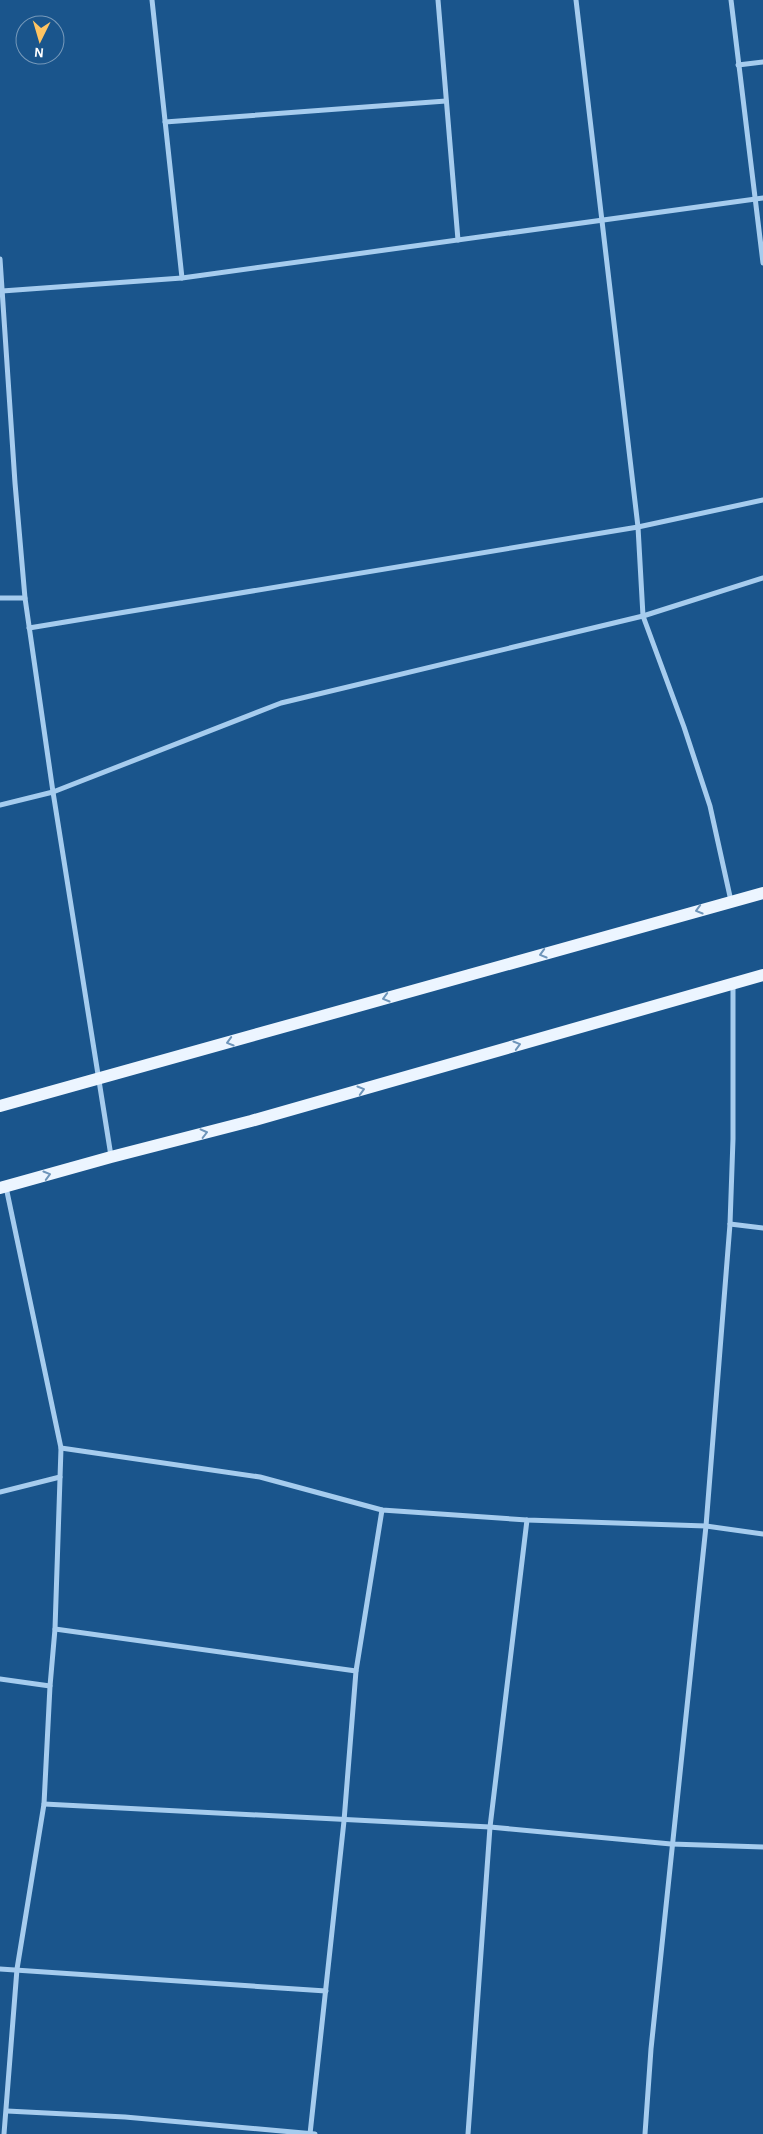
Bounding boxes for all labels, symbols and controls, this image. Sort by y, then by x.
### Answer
north arrow [15,15,65,65]
text: N [33,45,44,59]
one-way arrow [696,905,704,915]
one-way arrow [538,948,547,959]
one-way arrow [382,992,391,1003]
one-way arrow [226,1036,234,1046]
one-way arrow [512,1041,520,1051]
one-way arrow [356,1085,364,1095]
one-way arrow [199,1128,208,1139]
one-way arrow [42,1170,50,1180]

